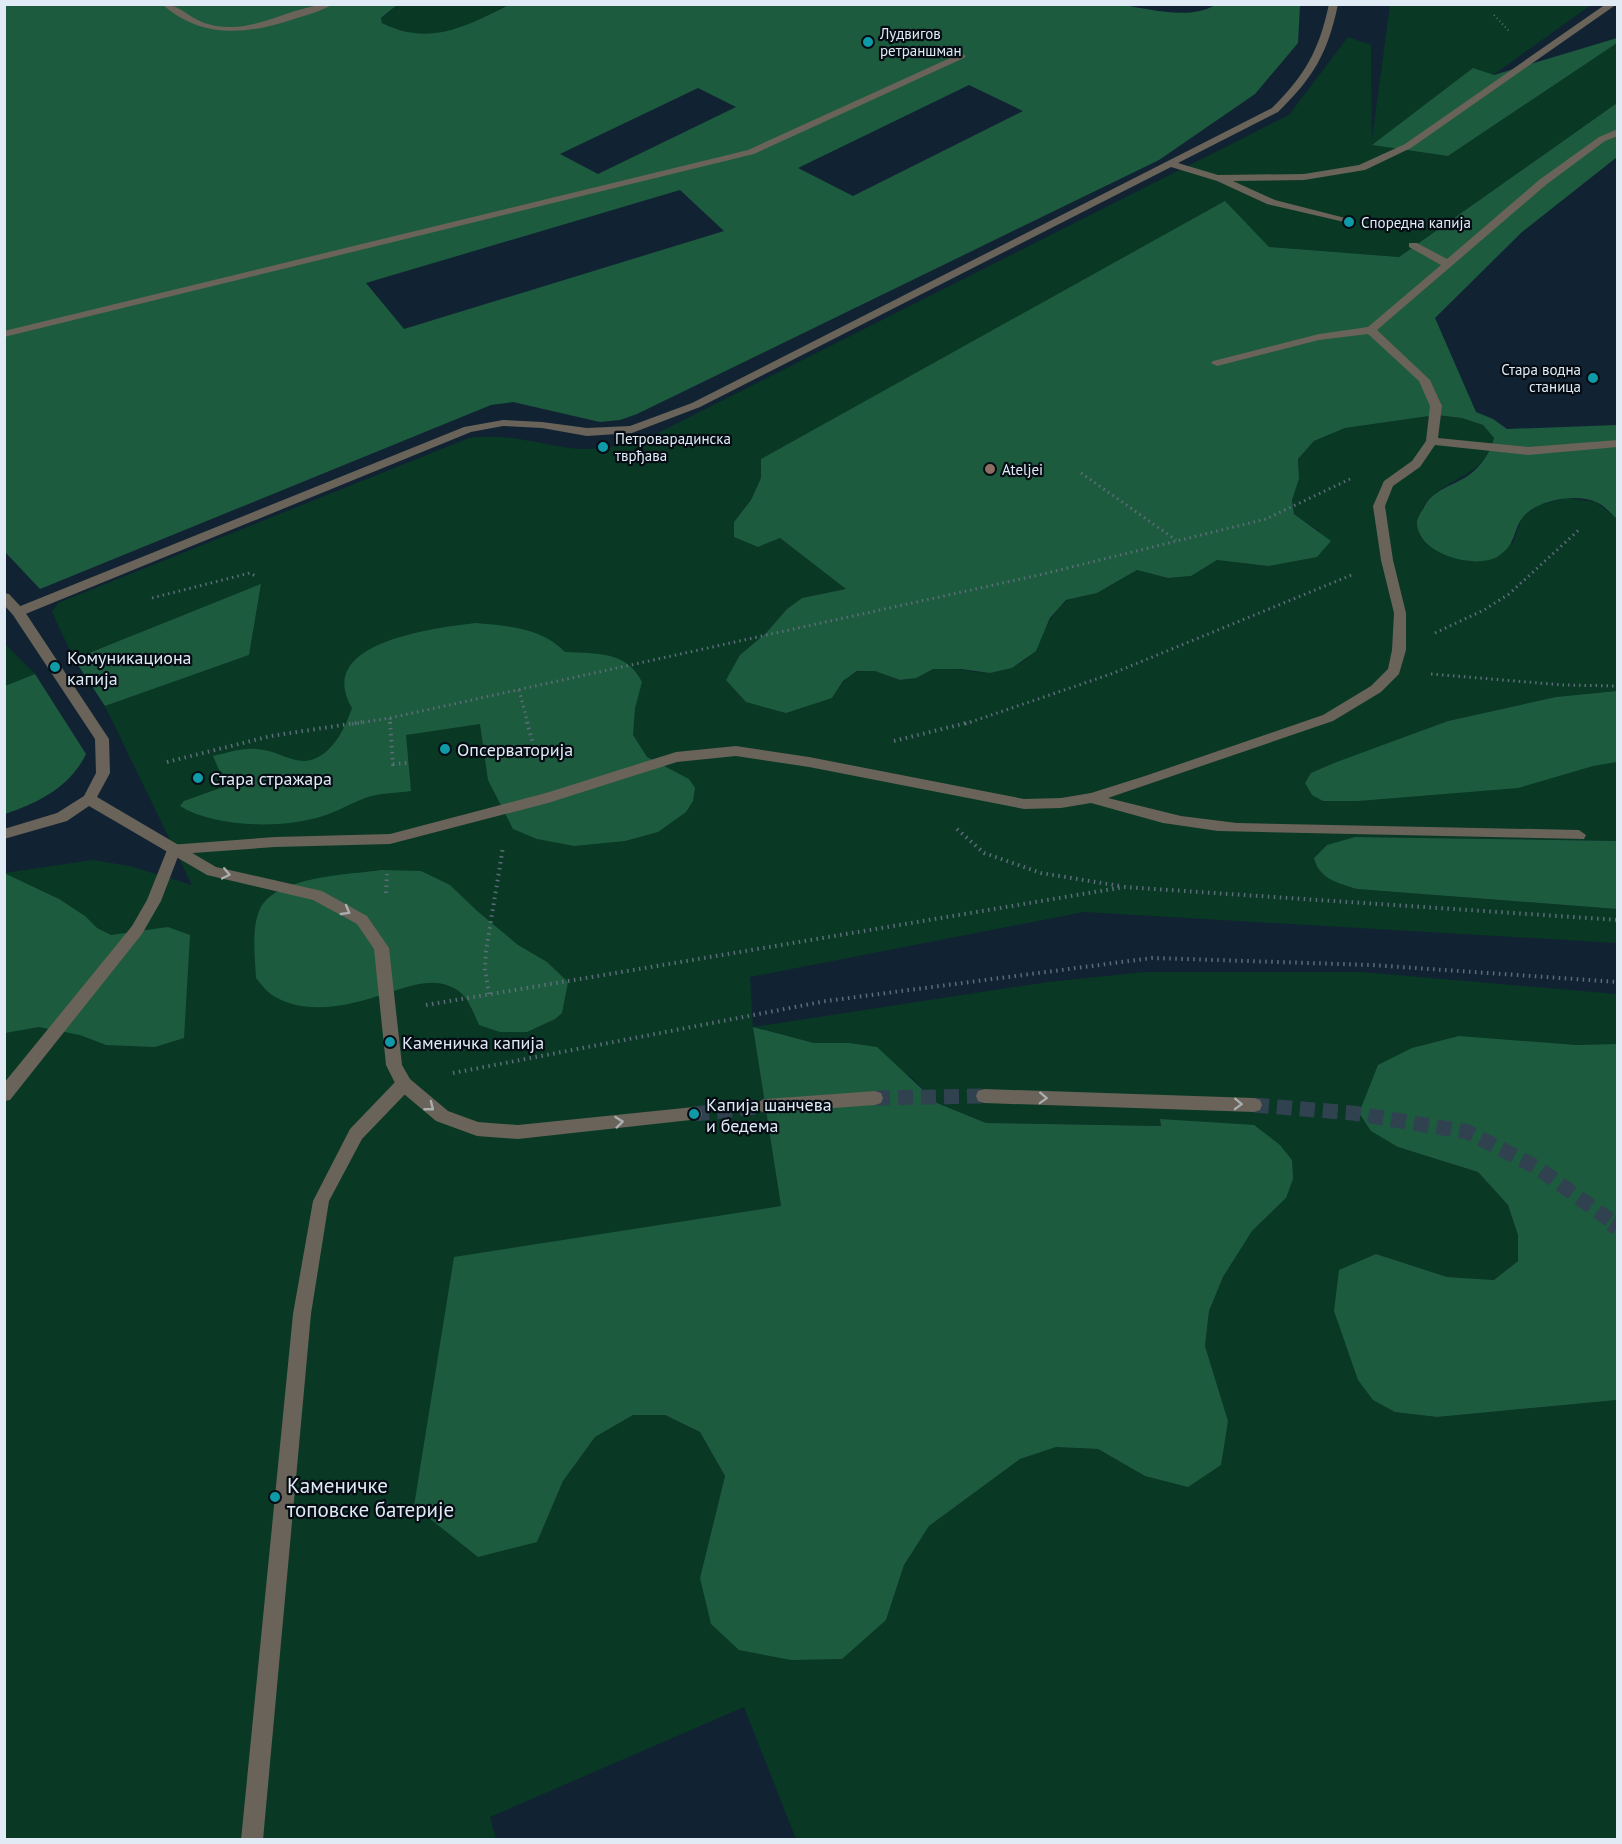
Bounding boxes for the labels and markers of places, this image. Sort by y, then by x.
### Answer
place label: Лудвигов ретраншман [879,24,962,60]
marker: Лудвигов ретраншман [861,35,875,49]
place label: Споредна капија [1361,213,1471,232]
marker: Споредна капија [1342,215,1356,229]
place label: Стара водна станица [1501,360,1581,396]
marker: Стара водна станица [1586,371,1600,385]
place label: Петроварадинска тврђава [615,429,731,465]
marker: Петроварадинска тврђава [596,440,610,454]
place label: Ateljei [1002,460,1043,479]
marker: Ateljei [983,462,997,476]
place label: Комуникациона капија [67,646,192,690]
marker: Комуникациона капија [48,660,62,674]
place label: Опсерваторија [457,738,573,761]
marker: Опсерваторија [438,742,452,756]
place label: Стара стражара [210,767,332,790]
marker: Стара стражара [191,771,205,785]
place label: Каменичка капија [402,1031,544,1054]
marker: Каменичка капија [383,1035,397,1049]
place label: Капија шанчева и бедема [706,1093,832,1137]
marker: Капија шанчева и бедема [687,1107,701,1121]
place label: Каменичке топовске батерије [287,1472,454,1523]
marker: Каменичке топовске батерије [268,1490,282,1504]

